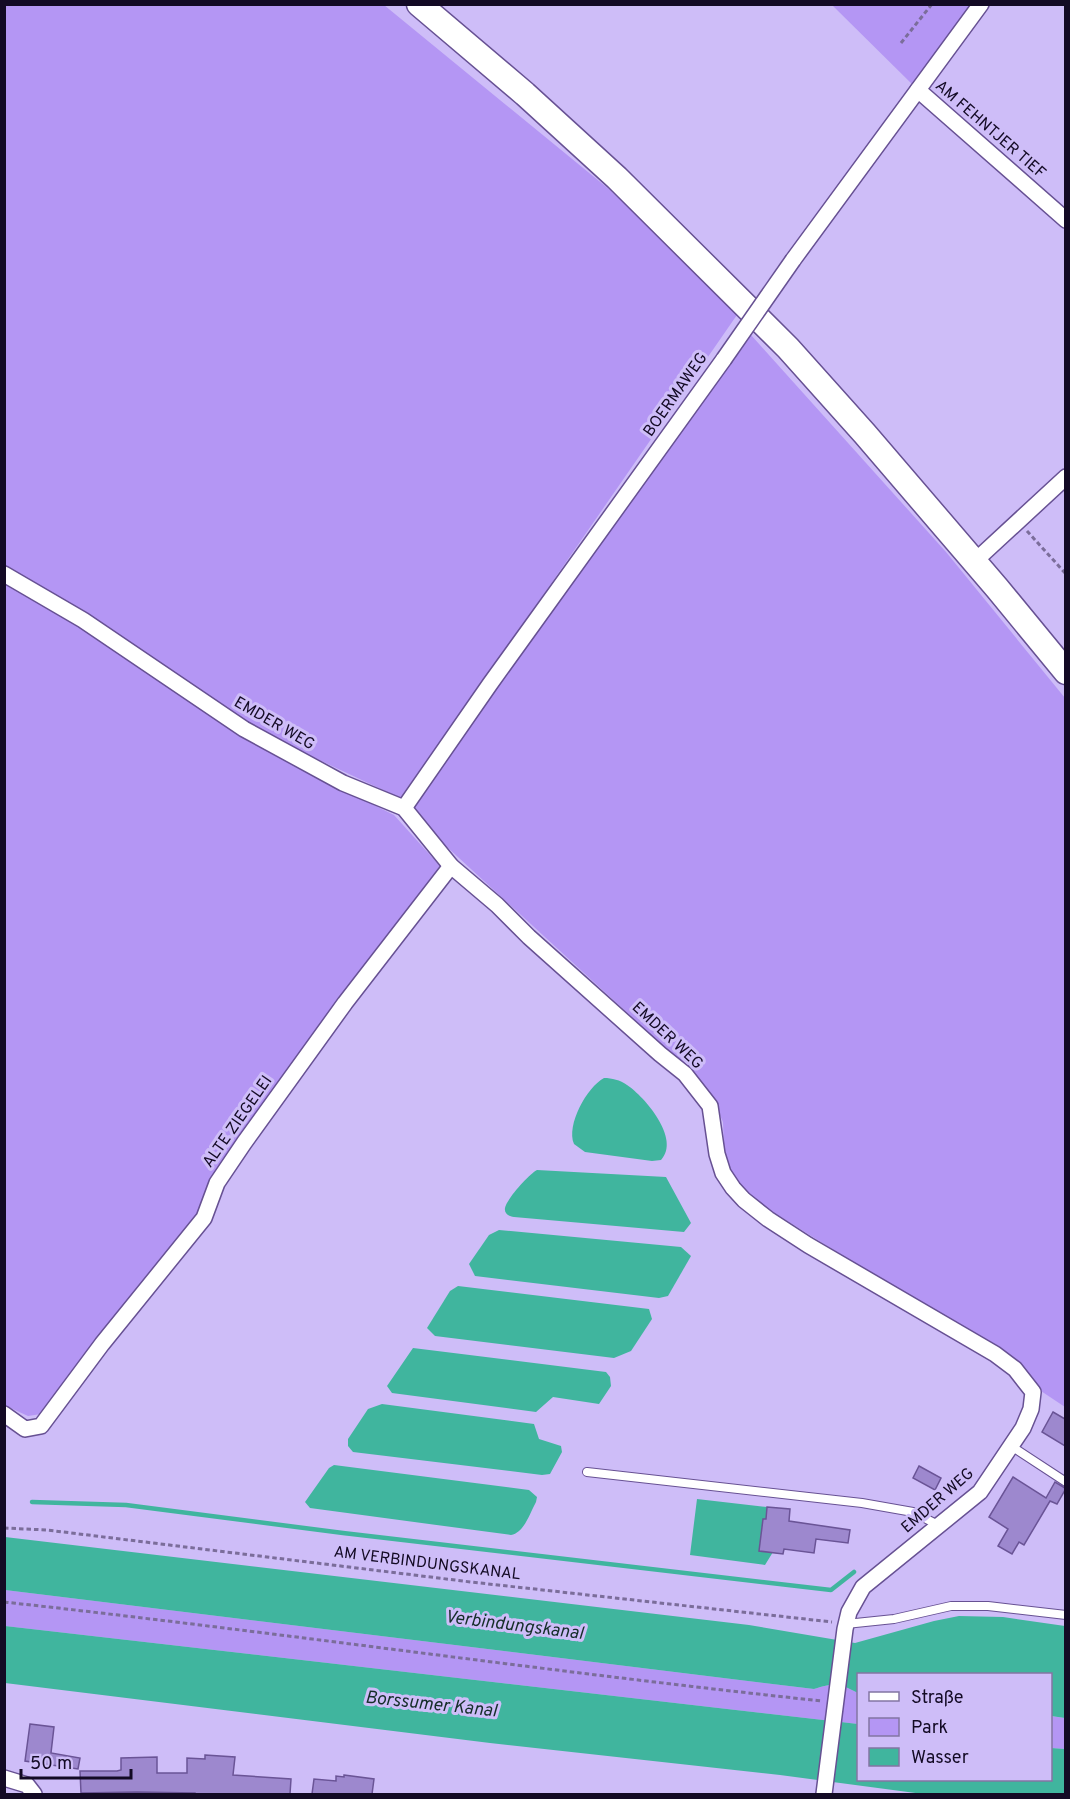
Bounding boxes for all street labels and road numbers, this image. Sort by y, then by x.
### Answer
street label: AM FEHNTJER TIEF [931,77,1049,183]
street label: BOERMAWEG [640,349,712,441]
street label: EMDER WEG [230,693,318,755]
street label: EMDER WEG [627,998,707,1074]
street label: ALTE ZIEGELEI [199,1072,277,1172]
street label: EMDER WEG [897,1464,979,1538]
street label: AM VERBINDUNGSKANAL [332,1543,522,1585]

